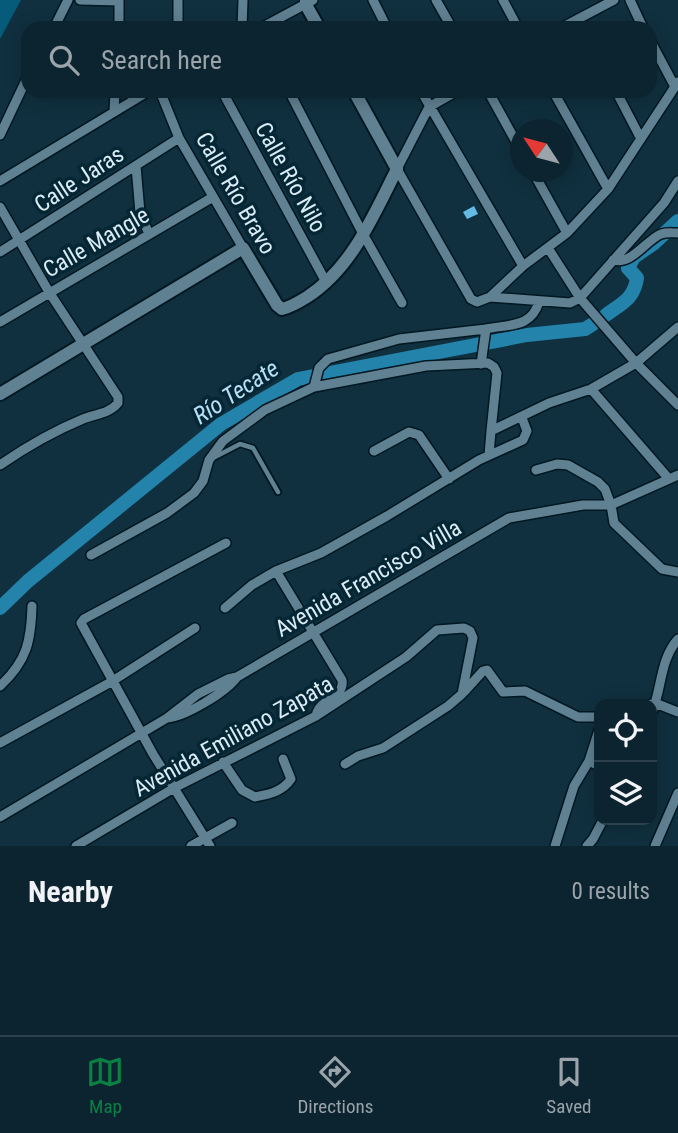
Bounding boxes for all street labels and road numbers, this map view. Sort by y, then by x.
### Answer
street label: Calle Río Nilo [249,118,332,237]
street label: Calle Río Bravo [190,127,281,259]
street label: Calle Jaras [30,141,129,218]
street label: Calle Mangle [39,201,154,284]
street label: Avenida Francisco Villa [270,514,466,643]
street label: Avenida Emiliano Zapata [129,670,338,803]

